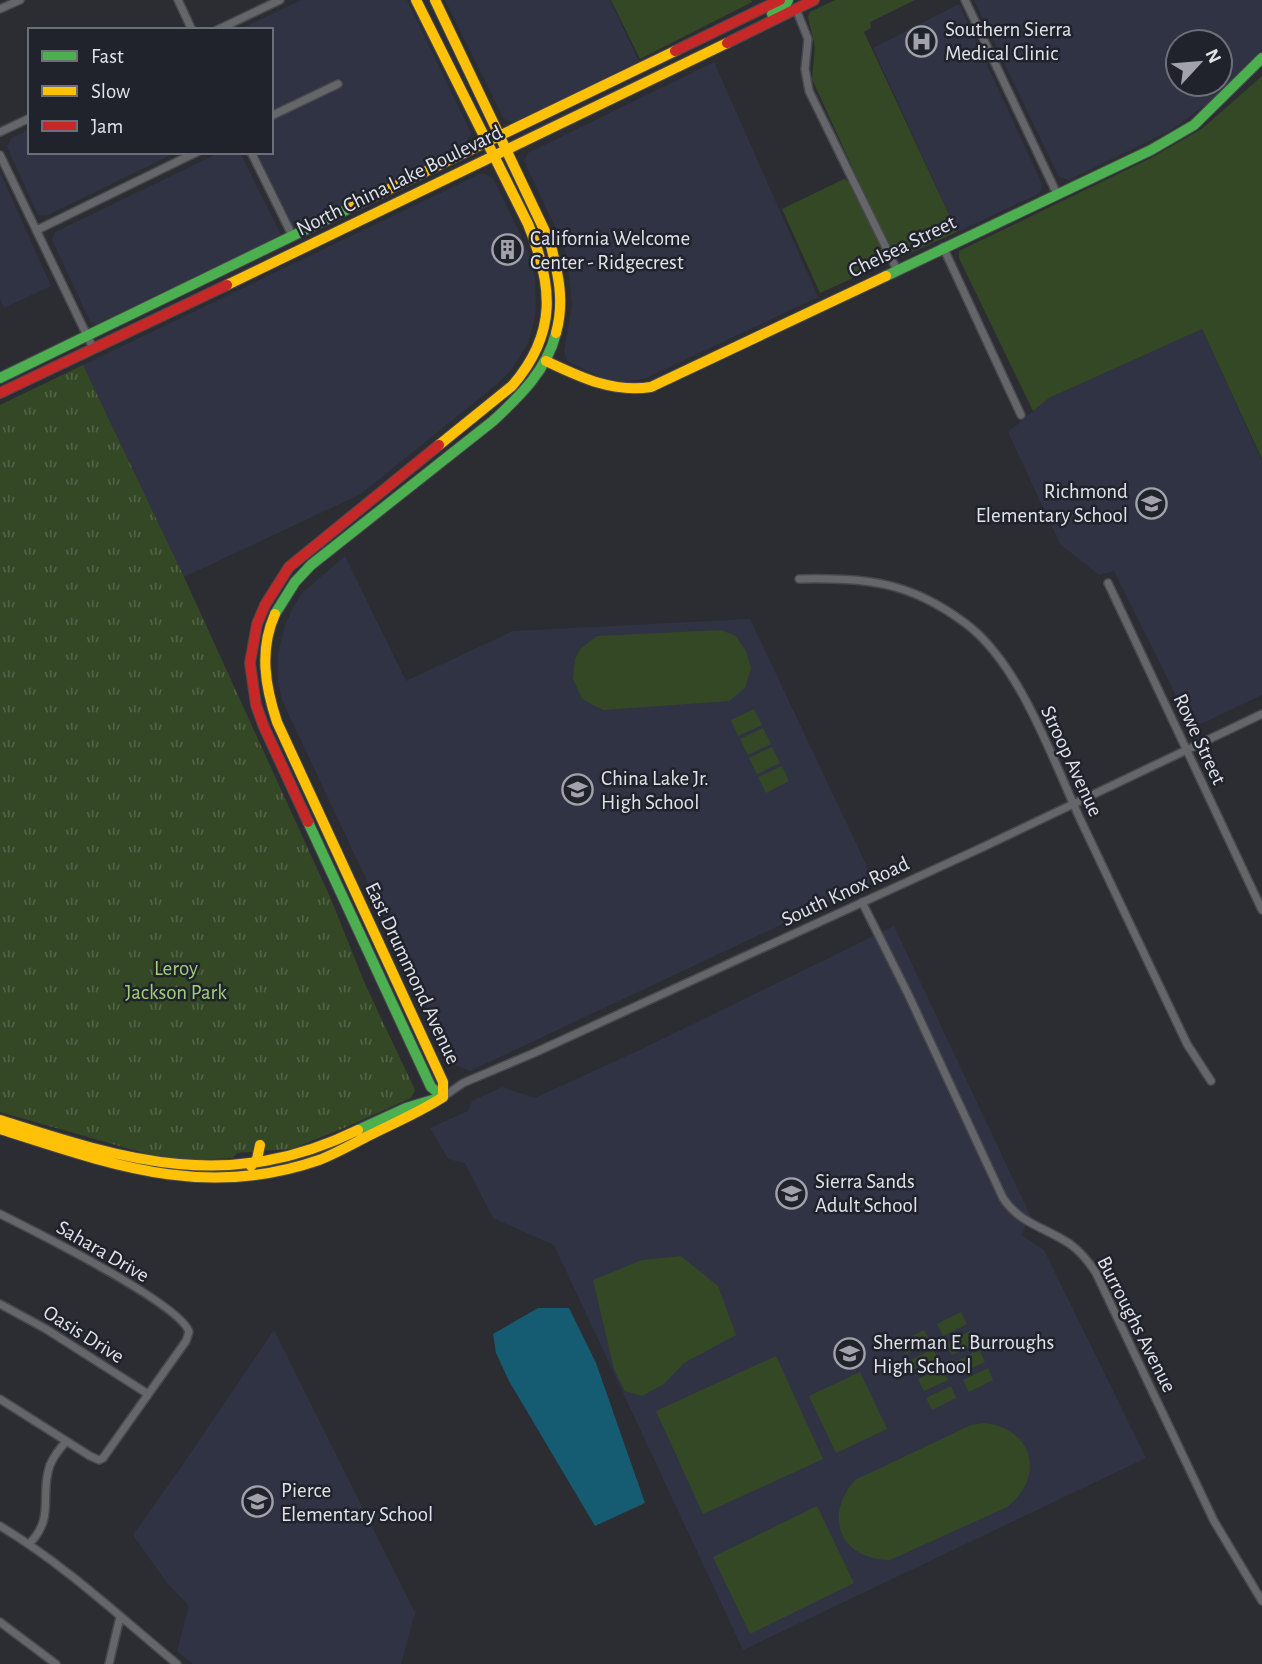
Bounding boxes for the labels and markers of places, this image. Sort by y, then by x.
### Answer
place label: Southern Sierra Medical Clinic [945,19,1072,64]
hospital icon: Southern Sierra Medical Clinic [905,24,939,58]
place label: California Welcome Center - Ridgecrest [530,228,690,273]
building icon: California Welcome Center - Ridgecrest [490,233,524,267]
place label: Richmond Elementary School [976,481,1128,526]
school or university icon: Richmond Elementary School [1134,486,1168,520]
place label: China Lake Jr. High School [601,768,709,813]
school or university icon: China Lake Jr. High School [561,773,595,807]
place label: Sierra Sands Adult School [815,1171,918,1216]
school or university icon: Sierra Sands Adult School [775,1176,809,1210]
place label: Sherman E. Burroughs High School [873,1332,1054,1377]
school or university icon: Sherman E. Burroughs High School [833,1337,867,1371]
place label: Pierce Elementary School [281,1480,433,1525]
school or university icon: Pierce Elementary School [241,1485,275,1519]

